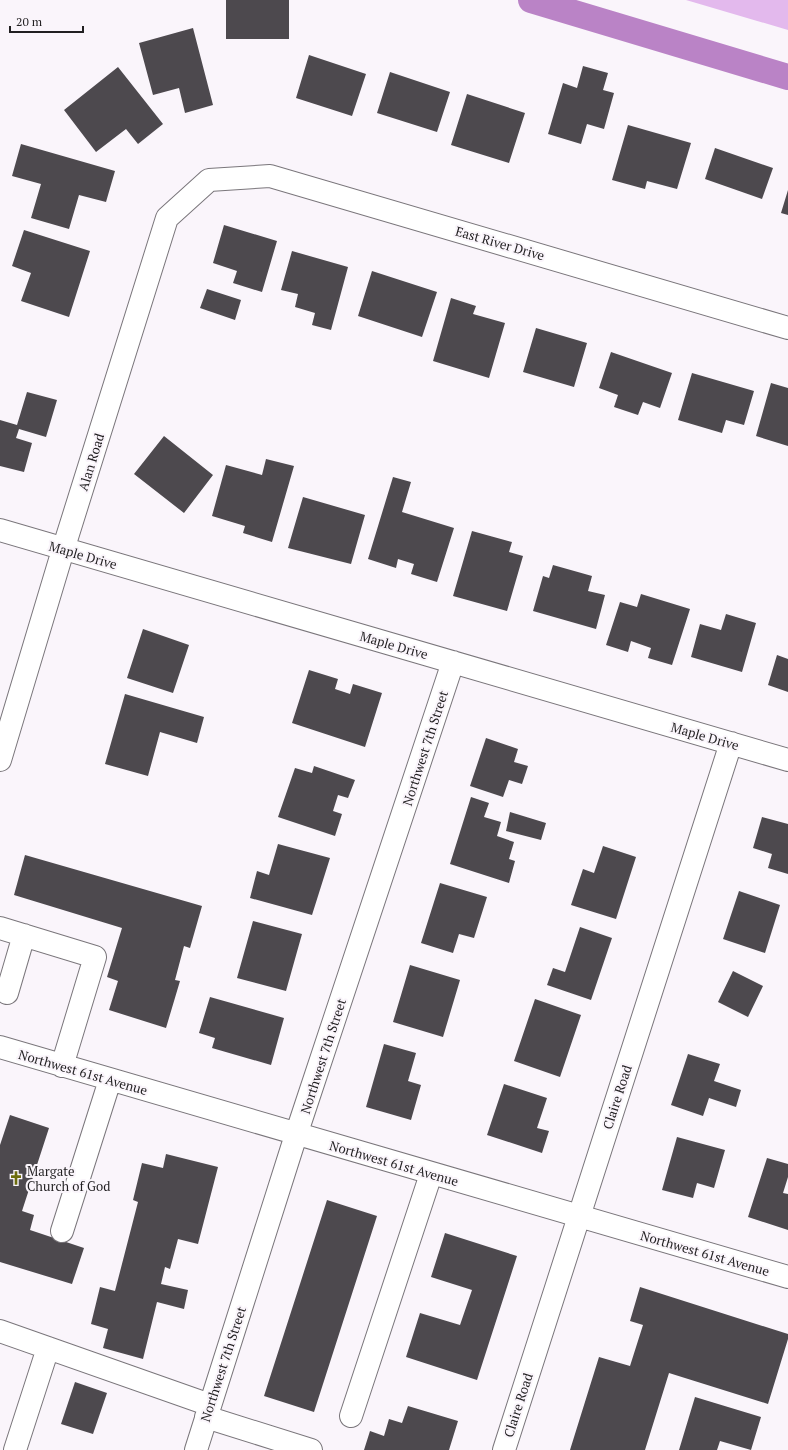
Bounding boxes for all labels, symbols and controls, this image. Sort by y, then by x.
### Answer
scale bar [10,8,83,34]
text: 20 m [16,14,43,29]
street label: East River Drive [453,222,547,264]
street label: Alan Road [74,431,108,493]
street label: Maple Drive [47,537,119,573]
street label: Maple Drive [358,627,430,663]
street label: Northwest 7th Street [398,688,452,808]
street label: Maple Drive [669,718,741,754]
street label: Northwest 7th Street [296,996,350,1116]
street label: Northwest 61st Avenue [16,1045,150,1099]
street label: Claire Road [598,1063,636,1131]
street label: Northwest 61st Avenue [327,1136,461,1190]
place label: Margate Church of God [27,1162,110,1195]
church icon: Margate Church of God [8,1170,24,1186]
street label: Northwest 61st Avenue [638,1226,772,1280]
street label: Northwest 7th Street [196,1304,250,1424]
street label: Claire Road [499,1371,537,1439]

